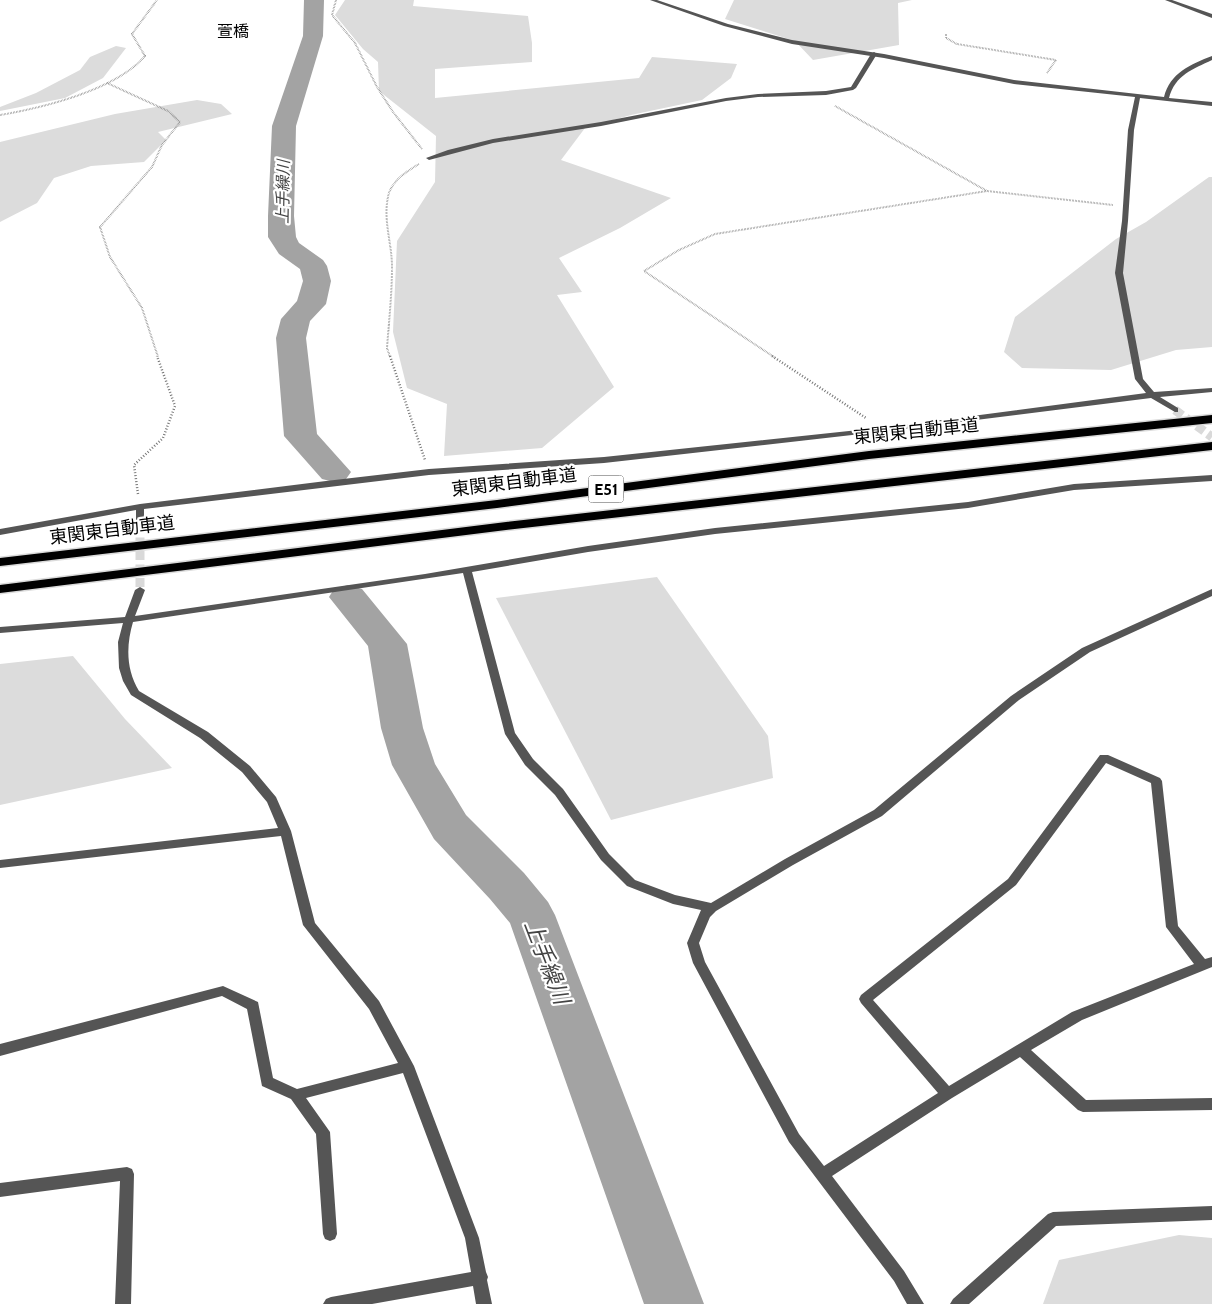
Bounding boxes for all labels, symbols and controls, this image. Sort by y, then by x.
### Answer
district label: 萱橋 [217,22,249,41]
water label: 上手繰川 [273,158,293,224]
street label: 東関東自動車道 [852,413,980,449]
street label: 東関東自動車道 [450,463,578,501]
road number: E51 [588,476,624,502]
street label: 東関東自動車道 [48,511,176,549]
water label: 上手繰川 [519,916,576,1010]

